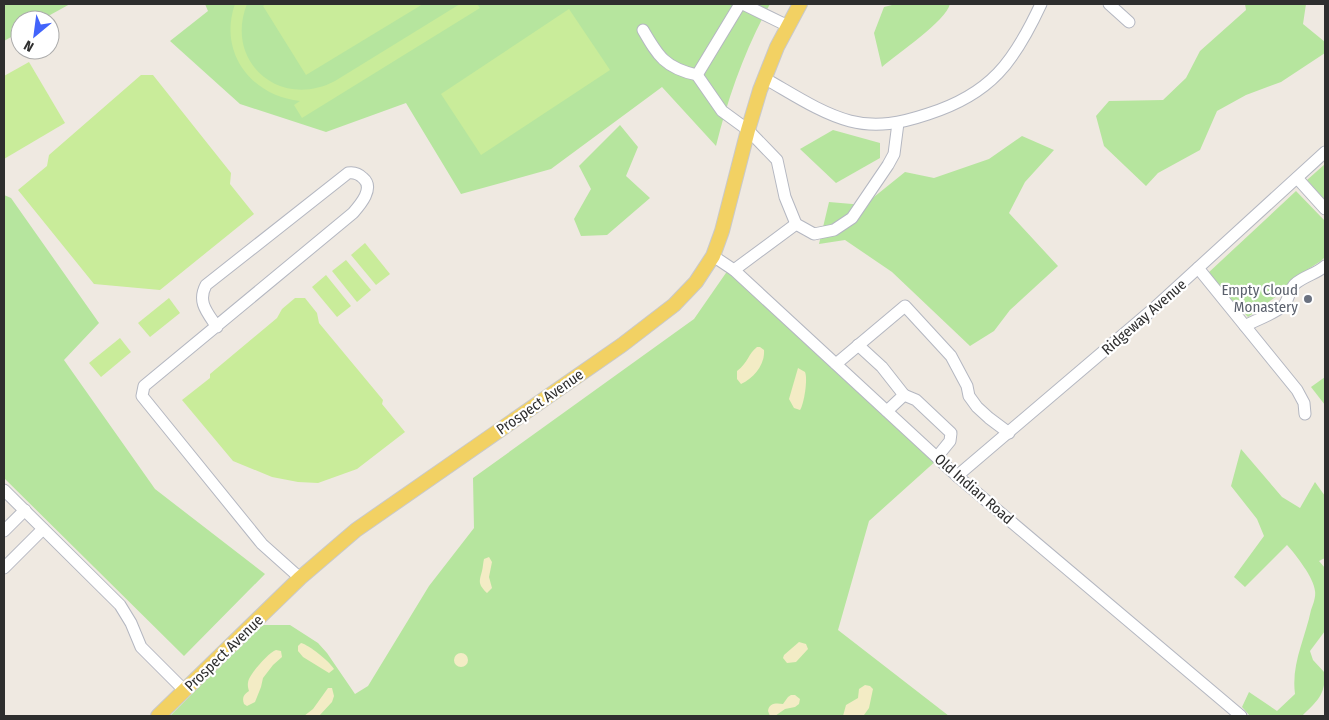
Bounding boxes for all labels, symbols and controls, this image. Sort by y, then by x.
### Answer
north arrow [10,10,60,60]
text: N [21,36,37,55]
street label: Ridgeway Avenue [1098,275,1190,359]
place label: Empty Cloud Monastery [1221,281,1298,316]
marker: Empty Cloud Monastery [1302,293,1314,305]
street label: Prospect Avenue [493,365,587,439]
street label: Old Indian Road [931,450,1017,528]
street label: Prospect Avenue [181,611,267,695]

